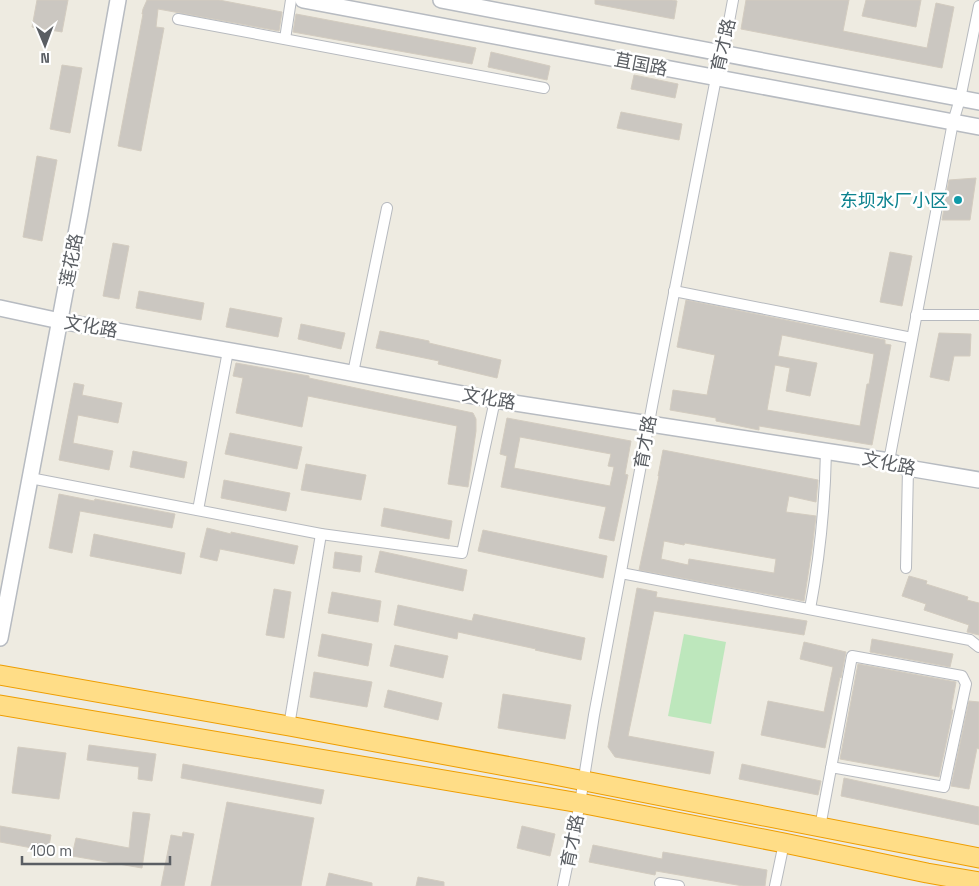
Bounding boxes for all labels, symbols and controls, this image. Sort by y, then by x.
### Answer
street label: 育才路 [706,16,740,74]
north arrow [20,20,70,70]
street label: 苴国路 [612,48,670,80]
text: N [40,49,50,67]
place label: 东坝水厂小区 [840,189,948,212]
marker: 东坝水厂小区 [952,194,964,206]
street label: 莲花路 [55,231,87,289]
street label: 文化路 [62,310,120,342]
street label: 文化路 [460,382,518,414]
street label: 育才路 [629,413,661,471]
street label: 文化路 [860,446,918,480]
street label: 育才路 [556,812,588,870]
scale bar [22,834,170,866]
text: 100 m [30,841,72,860]

